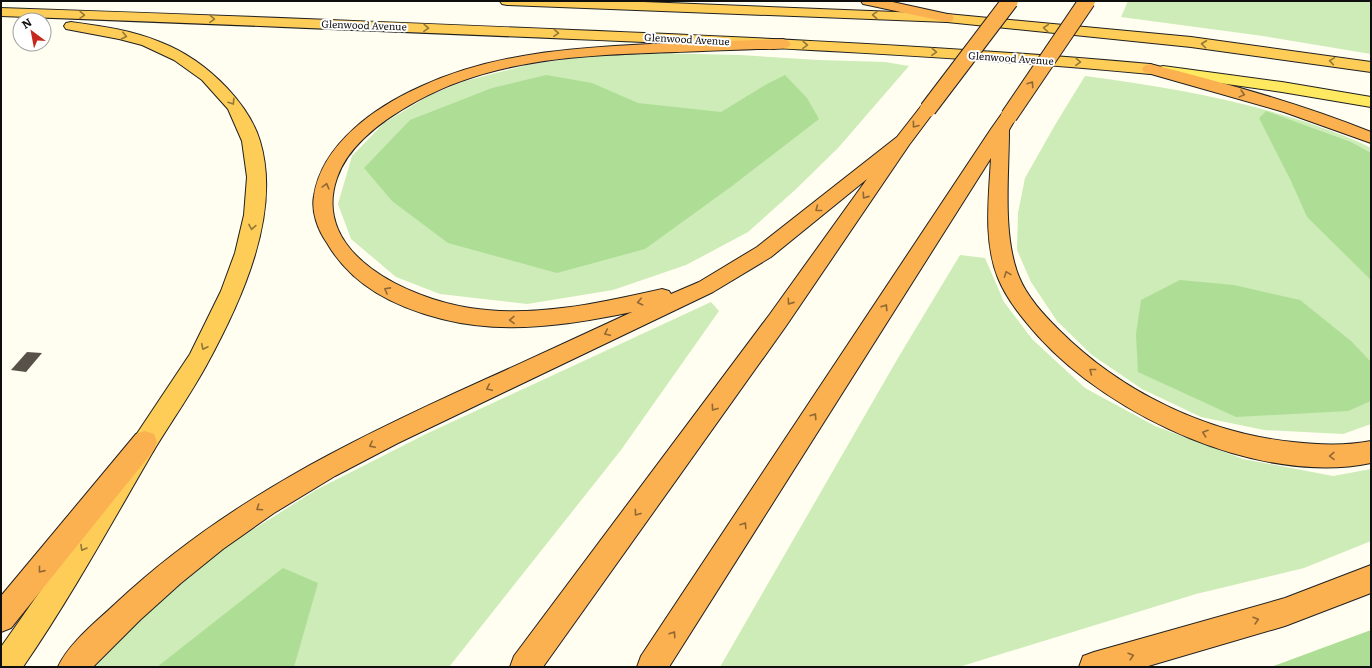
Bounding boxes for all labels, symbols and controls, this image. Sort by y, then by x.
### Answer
one-way arrow [79,10,85,19]
one-way arrow [872,11,878,20]
north arrow [12,12,52,52]
text: N [18,13,34,32]
one-way arrow [209,15,215,24]
street label: Glenwood Avenue [321,16,407,33]
one-way arrow [423,23,429,32]
one-way arrow [1043,23,1050,32]
one-way arrow [553,29,559,38]
street label: Glenwood Avenue [644,29,730,48]
one-way arrow [121,31,127,39]
one-way arrow [802,40,808,49]
one-way arrow [1201,40,1207,49]
street label: Glenwood Avenue [968,47,1054,68]
one-way arrow [931,48,937,57]
one-way arrow [1329,57,1336,66]
one-way arrow [1075,58,1081,67]
one-way arrow [1026,81,1034,88]
one-way arrow [1238,89,1245,98]
one-way arrow [227,98,235,105]
one-way arrow [913,121,920,128]
one-way arrow [321,183,330,190]
one-way arrow [862,192,870,199]
one-way arrow [815,204,822,211]
one-way arrow [248,224,257,230]
one-way arrow [1003,271,1011,278]
one-way arrow [384,287,391,294]
one-way arrow [637,298,644,306]
one-way arrow [788,298,795,305]
one-way arrow [880,304,888,311]
one-way arrow [509,315,515,324]
one-way arrow [603,328,611,336]
one-way arrow [201,343,209,350]
one-way arrow [1089,368,1096,375]
one-way arrow [486,383,493,391]
one-way arrow [712,403,719,410]
one-way arrow [809,413,817,420]
one-way arrow [1202,430,1209,438]
one-way arrow [369,440,376,447]
one-way arrow [1329,452,1335,460]
one-way arrow [256,504,263,511]
one-way arrow [635,508,642,515]
one-way arrow [739,522,746,529]
one-way arrow [81,544,88,551]
one-way arrow [38,565,45,572]
one-way arrow [1253,616,1260,625]
one-way arrow [668,631,676,638]
one-way arrow [1128,652,1135,661]

